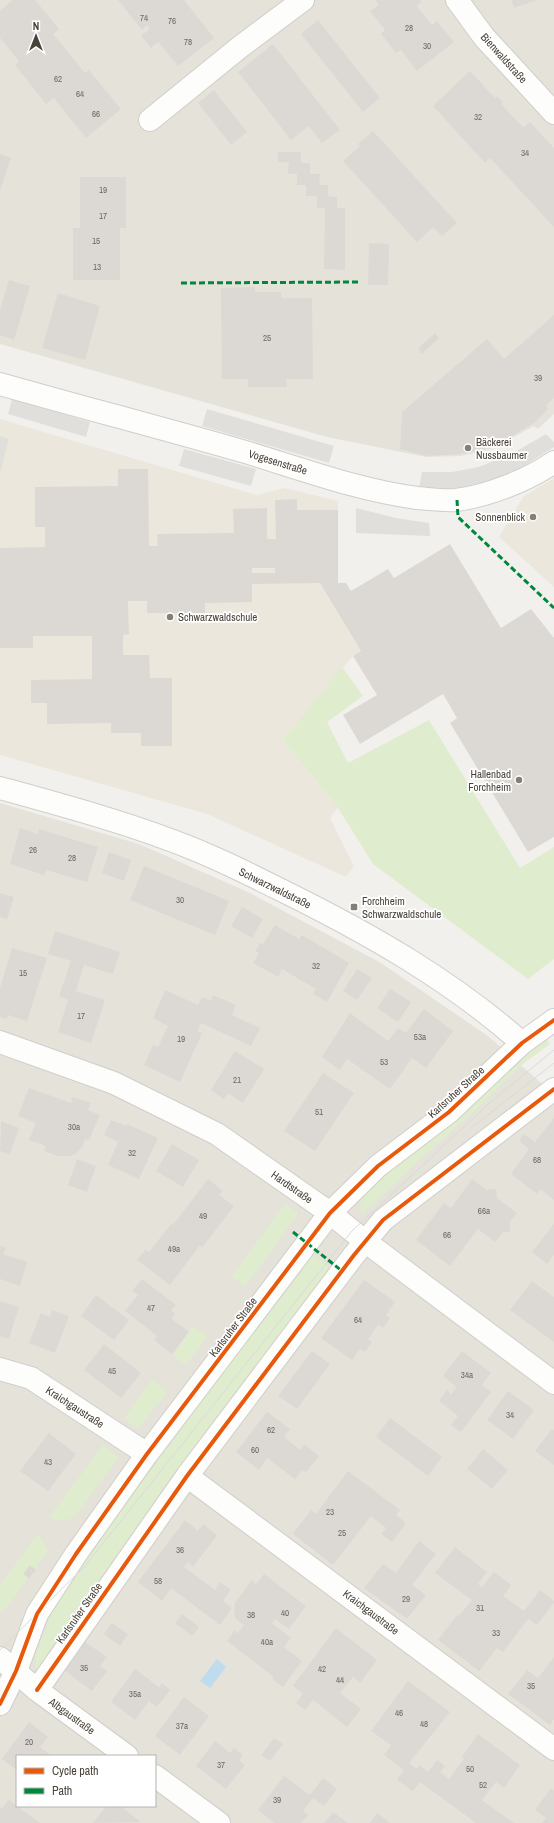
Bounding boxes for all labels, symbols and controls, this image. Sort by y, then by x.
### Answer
house number: 74 [140,12,148,24]
house number: 76 [168,15,176,27]
north arrow [16,16,56,56]
text: N [33,19,39,33]
house number: 28 [405,22,413,34]
street label: Bienwaldstraße [478,30,530,86]
house number: 78 [184,36,192,48]
house number: 30 [423,40,431,52]
house number: 62 [54,73,62,85]
house number: 64 [76,88,84,100]
house number: 66 [92,108,100,120]
house number: 32 [474,111,482,123]
house number: 34 [521,147,529,159]
house number: 19 [99,184,107,196]
house number: 17 [99,210,107,222]
house number: 15 [92,235,100,247]
house number: 13 [93,261,101,273]
house number: 25 [263,332,271,344]
house number: 39 [534,372,542,384]
place label: Bäckerei Nussbaumer [476,435,527,462]
marker: Bäckerei Nussbaumer [463,443,473,453]
street label: Vogesenstraße [247,446,309,478]
place label: Sonnenblick [475,510,525,524]
marker: Sonnenblick [528,512,538,522]
place label: Schwarzwaldschule [178,610,257,624]
marker: Schwarzwaldschule [165,612,175,622]
place label: Hallenbad Forchheim [468,767,511,794]
marker: Hallenbad Forchheim [514,775,524,785]
house number: 26 [29,844,37,856]
house number: 28 [68,852,76,864]
street label: Schwarzwaldstraße [237,864,313,912]
house number: 30 [176,894,184,906]
place label: Forchheim Schwarzwaldschule [362,894,441,921]
marker: Forchheim Schwarzwaldschule [349,902,359,912]
house number: 32 [312,960,320,972]
house number: 15 [19,967,27,979]
house number: 17 [77,1010,85,1022]
house number: 53a [414,1031,426,1043]
house number: 19 [177,1033,185,1045]
house number: 53 [380,1056,388,1068]
street label: Karlsruher Straße [425,1063,487,1121]
house number: 21 [233,1074,241,1086]
house number: 51 [315,1106,323,1118]
house number: 30a [68,1121,80,1133]
house number: 32 [128,1147,136,1159]
house number: 68 [533,1154,541,1166]
street label: Hardtstraße [268,1168,316,1206]
house number: 66a [478,1205,490,1217]
house number: 49 [199,1210,207,1222]
house number: 66 [443,1229,451,1241]
house number: 49a [168,1243,180,1255]
street label: Karlsruher Straße [206,1294,260,1360]
house number: 47 [147,1302,155,1314]
house number: 64 [354,1314,362,1326]
house number: 45 [108,1365,116,1377]
house number: 34a [461,1369,473,1381]
street label: Kraichgaustraße [43,1383,107,1431]
house number: 34 [506,1409,514,1421]
house number: 62 [267,1424,275,1436]
house number: 60 [251,1444,259,1456]
house number: 43 [44,1456,52,1468]
house number: 23 [326,1506,334,1518]
house number: 25 [338,1527,346,1539]
house number: 36 [176,1544,184,1556]
house number: 58 [154,1575,162,1587]
street label: Karlsruher Straße [53,1580,105,1646]
street label: Kraichgaustraße [340,1586,402,1638]
house number: 29 [402,1593,410,1605]
house number: 31 [476,1602,484,1614]
house number: 40 [281,1607,289,1619]
house number: 38 [247,1609,255,1621]
house number: 33 [492,1627,500,1639]
house number: 40a [261,1636,273,1648]
house number: 35 [80,1662,88,1674]
house number: 42 [318,1663,326,1675]
house number: 44 [336,1674,344,1686]
house number: 35 [527,1680,535,1692]
house number: 35a [129,1688,141,1700]
street label: Albgaustraße [45,1694,98,1737]
house number: 46 [395,1707,403,1719]
house number: 48 [420,1718,428,1730]
house number: 37a [176,1720,188,1732]
house number: 20 [25,1736,33,1748]
legend [16,1755,156,1807]
house number: 37 [217,1759,225,1771]
text: Cycle path [52,1763,99,1779]
house number: 50 [466,1763,474,1775]
house number: 52 [479,1779,487,1791]
text: Path [52,1783,72,1799]
house number: 39 [273,1794,281,1806]

